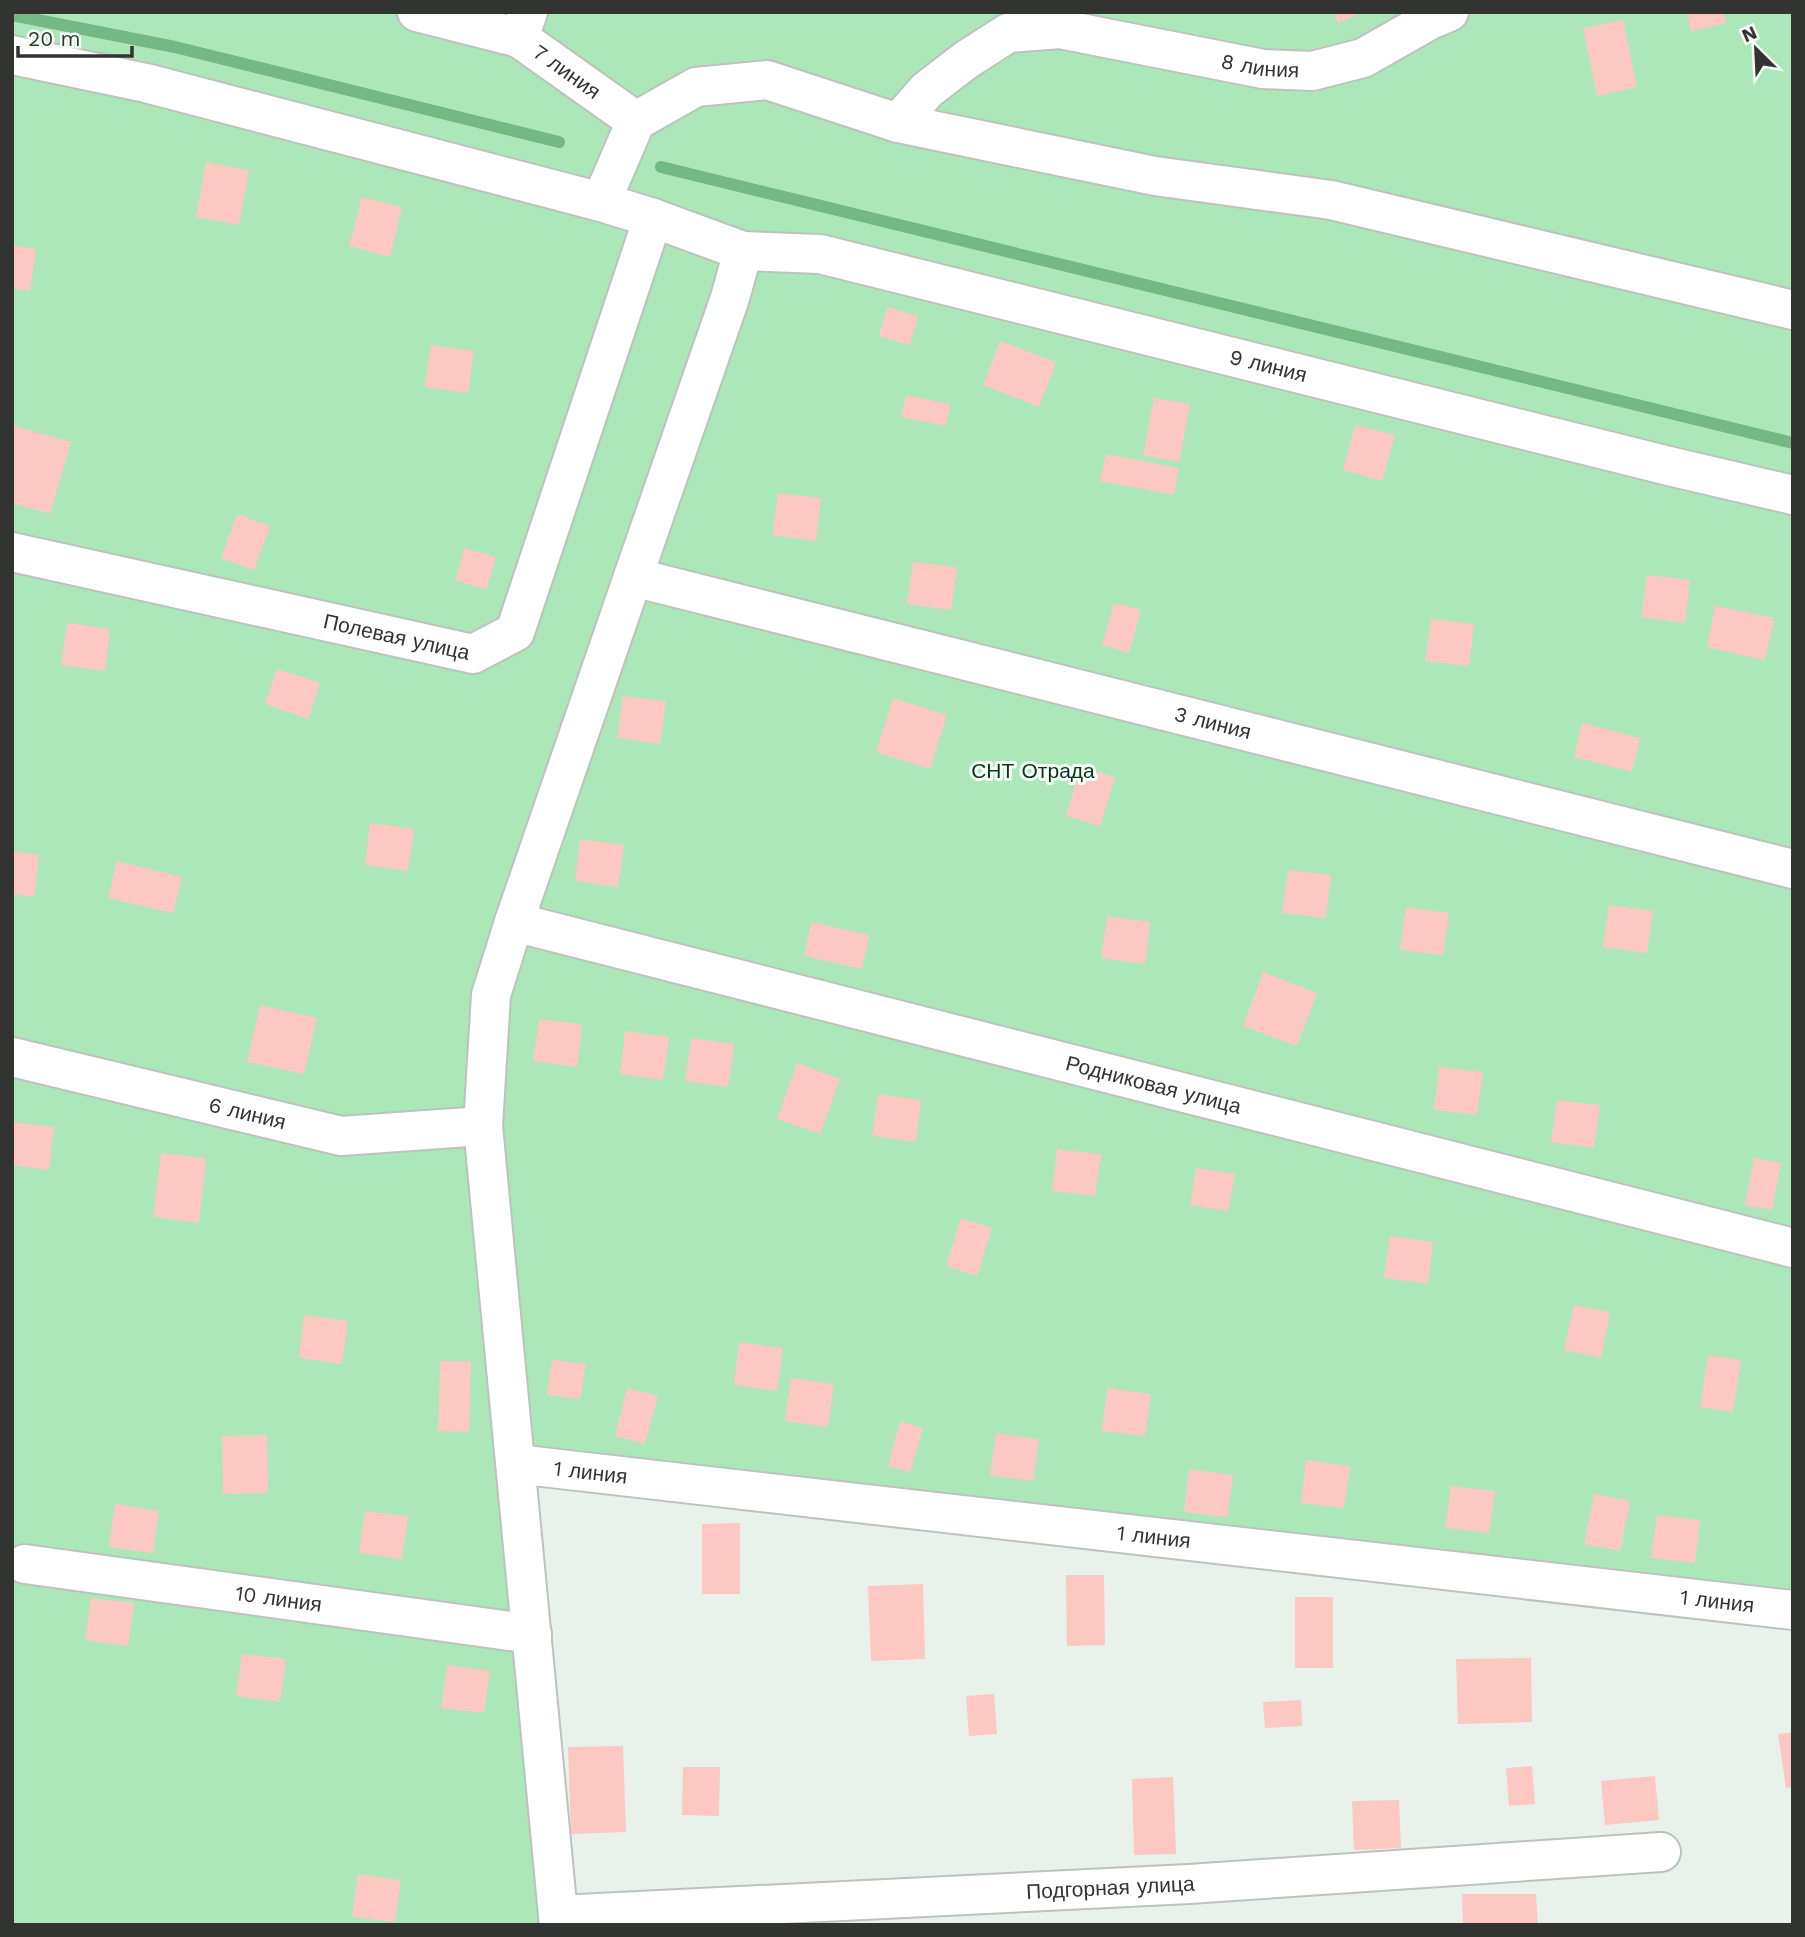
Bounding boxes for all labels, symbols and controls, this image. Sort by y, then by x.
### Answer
scale bar [18,14,131,58]
north arrow [1721,14,1791,84]
text: N [1738,21,1760,47]
text: 20 m [28,26,80,51]
street label: 7 линия [528,39,606,104]
street label: 8 линия [1219,48,1300,82]
street label: 9 линия [1227,344,1310,387]
street label: Полевая улица [321,608,473,665]
street label: 3 линия [1172,701,1254,744]
park label: СНТ Отрада [971,758,1095,783]
street label: Родниковая улица [1063,1050,1244,1119]
street label: 6 линия [206,1092,289,1134]
street label: 1 линия [552,1455,629,1489]
street label: 1 линия [1116,1520,1192,1553]
street label: 10 линия [234,1580,324,1617]
street label: 1 линия [1679,1584,1755,1617]
street label: Подгорная улица [1025,1871,1196,1904]

